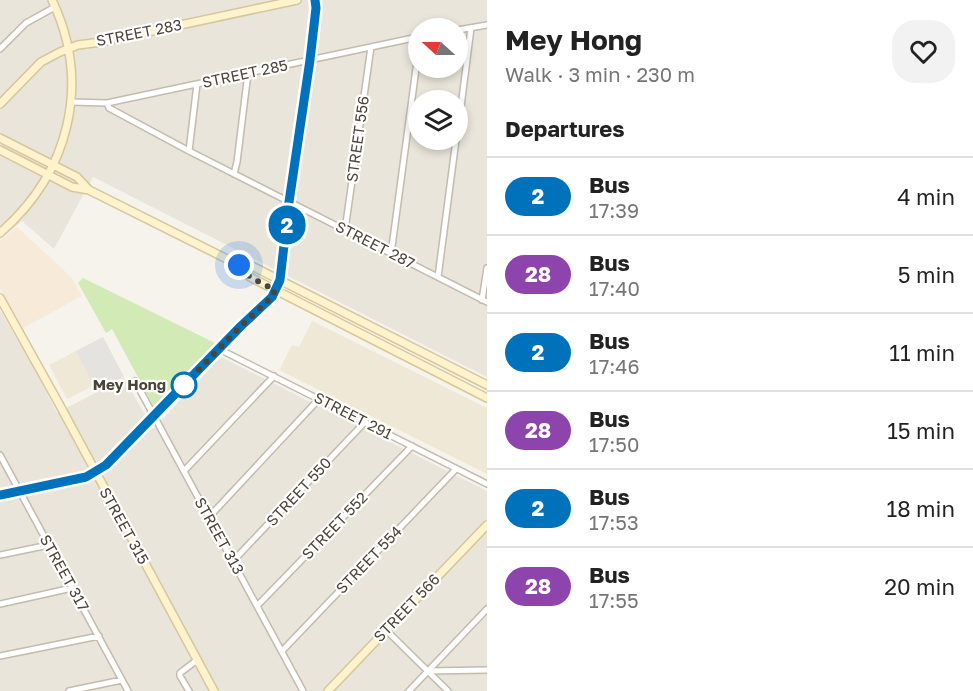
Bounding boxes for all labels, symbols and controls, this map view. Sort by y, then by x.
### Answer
street label: STREET 283 [94,15,183,49]
north arrow [408,18,468,78]
map controls [408,18,468,150]
button: heart [892,20,955,83]
text: Mey Hong [505,23,642,56]
street label: STREET 285 [200,55,289,91]
text: Walk · 3 min · 230 m [505,62,695,86]
button: layers [408,90,468,150]
street label: STREET 556 [342,95,372,183]
text: Departures [505,115,624,142]
text: Bus [589,171,630,198]
text: 2 [532,183,544,209]
text: 4 min [897,183,955,210]
text: 17:39 [589,198,639,222]
line badge: 2 [268,206,306,244]
text: 2 [281,212,293,238]
street label: STREET 287 [333,217,418,272]
text: Bus [589,249,630,276]
your location [224,250,254,280]
text: 28 [525,261,551,287]
text: 5 min [898,261,955,288]
text: 17:40 [589,276,640,300]
text: Bus [589,327,630,354]
text: 2 [532,339,544,365]
text: 11 min [889,339,955,366]
text: 17:46 [589,354,640,378]
marker: Mey Hong [171,372,197,398]
place label: Mey Hong [93,375,166,393]
street label: STREET 291 [311,388,396,443]
text: Bus [589,405,630,432]
text: 28 [525,417,551,443]
text: 15 min [887,417,955,444]
text: 17:50 [589,432,639,456]
street label: STREET 550 [262,453,335,529]
text: Bus [589,483,630,510]
street label: STREET 315 [96,484,153,567]
street label: STREET 552 [298,488,371,563]
street label: STREET 313 [191,494,248,577]
text: 2 [532,495,544,521]
text: 18 min [887,495,955,522]
text: 17:53 [589,510,639,534]
street label: STREET 554 [332,522,405,597]
street label: STREET 317 [37,531,93,614]
text: Bus [589,561,630,588]
street label: STREET 566 [369,570,443,645]
text: 28 [525,573,551,599]
text: 20 min [884,573,955,600]
text: 17:55 [589,588,639,612]

